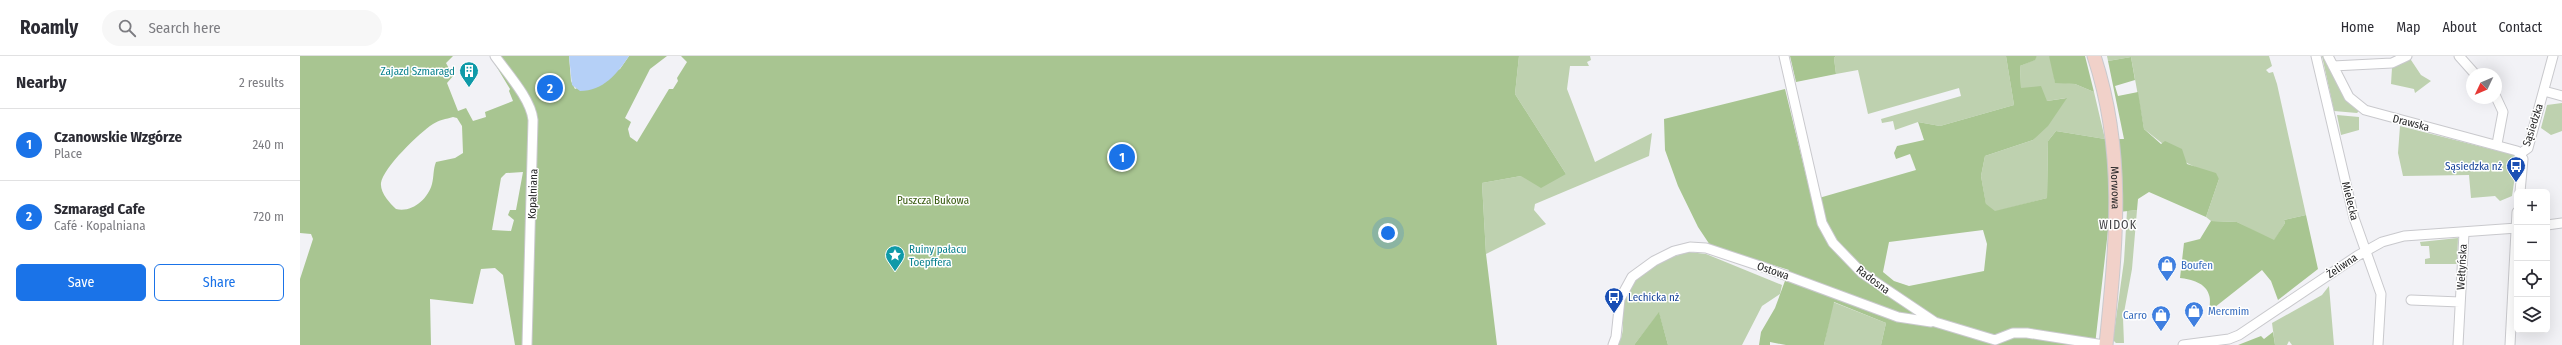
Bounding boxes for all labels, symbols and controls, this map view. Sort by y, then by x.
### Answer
search box [102,10,382,46]
text: Roamly [20,16,78,39]
icon: search [116,17,138,39]
text: Search here [148,19,221,37]
text: Home [2341,19,2374,36]
text: Map [2396,19,2420,36]
text: About [2442,19,2477,36]
text: Contact [2499,19,2542,36]
building icon: Zajazd Szmaragd [458,60,480,88]
place label: Zajazd Szmaragd [381,65,455,78]
north arrow [2466,68,2502,104]
text: Nearby [16,72,67,93]
pin: 2 [537,73,563,103]
text: 2 results [239,75,284,90]
street label: Sąsiedzka [2520,102,2546,148]
street label: Drawska [2391,112,2431,134]
text: Czanowskie Wzgórze [54,128,182,146]
text: 1 [26,137,32,152]
text: 240 m [252,137,284,152]
pin: 1 [1109,142,1135,172]
text: Place [54,146,82,161]
bus stop icon: Sąsiedzka nż [2505,155,2527,183]
place label: Sąsiedzka nż [2445,160,2503,173]
street label: Morwowa [2108,166,2122,209]
street label: Kopalniana [526,169,540,219]
street label: Mielecka [2339,180,2361,222]
map controls [2514,189,2550,333]
button: + [2514,189,2550,225]
park label: Puszcza Bukowa [897,194,969,207]
text: Szmaragd Cafe [54,200,145,218]
text: 2 [26,209,32,224]
text: 720 m [253,209,284,224]
text: Café · Kopalniana [54,218,146,233]
district label: WIDOK [2099,218,2137,232]
your location [1378,223,1398,243]
button: − [2514,225,2550,261]
place label: Ruiny pałacu Toepffera [909,243,967,269]
place icon: Ruiny pałacu Toepffera [884,244,906,272]
street label: Wełtyńska [2454,244,2470,290]
street label: Żeliwna [2324,250,2360,281]
shop icon: Boufen [2156,254,2178,282]
street label: Ostowa [1755,259,1791,283]
place label: Boufen [2181,259,2213,272]
button: locate [2514,261,2550,297]
street label: Radosna [1854,263,1892,297]
button: Save [16,264,146,301]
button: Share [154,264,284,301]
bus stop icon: Lechicka nż [1603,286,1625,314]
place label: Lechicka nż [1628,291,1680,304]
button: layers [2514,297,2550,333]
shop icon: Mercmim [2183,300,2205,328]
shop icon: Carro [2150,304,2172,332]
place label: Mercmim [2208,305,2249,318]
place label: Carro [2123,309,2147,322]

